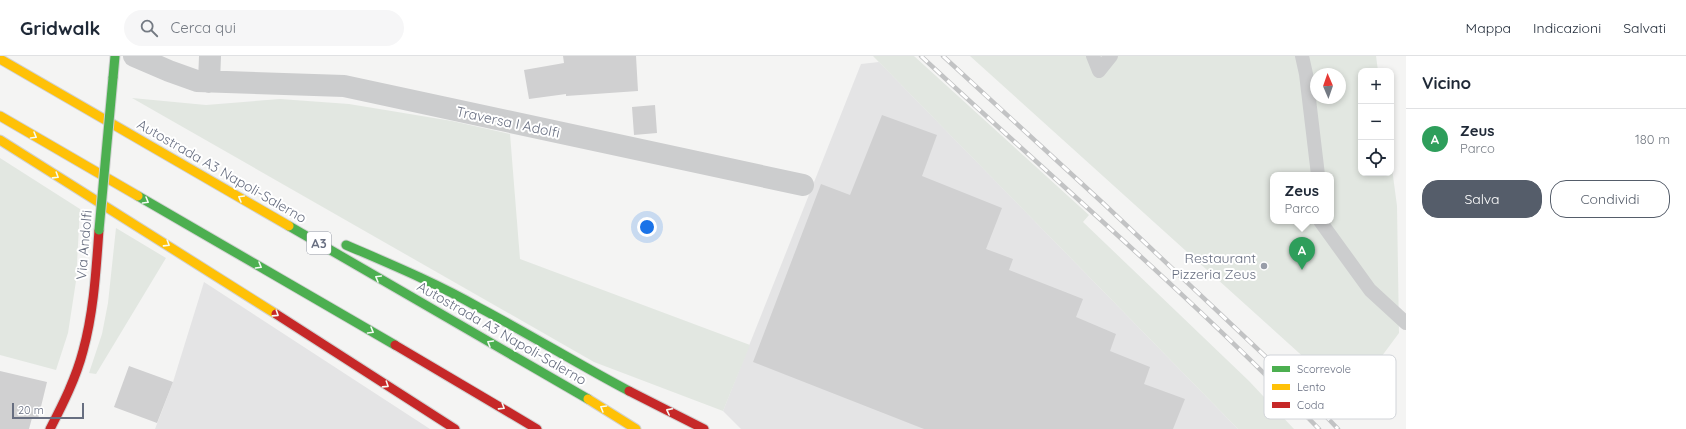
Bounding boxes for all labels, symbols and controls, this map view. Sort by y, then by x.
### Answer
search box [124,10,404,46]
text: Gridwalk [20,16,100,40]
icon: search [138,17,160,39]
text: Cerca qui [170,18,236,37]
text: Mappa [1466,19,1511,37]
text: Indicazioni [1533,19,1601,37]
text: Salvati [1623,19,1666,37]
north arrow [1310,68,1346,104]
map controls [1358,68,1394,176]
button: + [1358,68,1394,104]
text: Vicino [1422,72,1471,93]
street label: Traversa I Adolfi [455,102,561,142]
button: − [1358,104,1394,140]
street label: Autostrada A3 Napoli-Salerno [134,115,310,227]
text: Zeus [1460,121,1495,140]
one-way arrow [30,131,37,138]
text: A [1431,131,1439,147]
text: 180 m [1635,131,1670,147]
button: locate [1358,140,1394,176]
text: Parco [1460,140,1495,156]
one-way arrow [52,172,59,179]
popup [1270,172,1334,224]
button: Salva [1422,180,1542,218]
button: Condividi [1550,180,1670,218]
text: Zeus [1285,181,1319,200]
one-way arrow [142,196,149,203]
one-way arrow [238,196,245,203]
text: Parco [1285,200,1319,216]
street label: Via Andolfi [72,209,96,281]
your location [637,217,657,237]
road number: A3 [307,232,331,254]
pin: A [1289,237,1315,270]
one-way arrow [163,240,170,247]
place label: Restaurant Pizzeria Zeus [1171,249,1256,283]
one-way arrow [255,261,262,268]
marker: Restaurant Pizzeria Zeus [1259,261,1269,271]
one-way arrow [375,275,382,282]
street label: Autostrada A3 Napoli-Salerno [414,277,590,389]
one-way arrow [272,310,279,317]
one-way arrow [367,326,375,333]
one-way arrow [487,340,494,347]
legend [1264,355,1396,419]
text: Scorrevole [1297,362,1351,376]
one-way arrow [382,380,389,387]
text: Lento [1297,380,1326,394]
text: Coda [1297,398,1324,412]
scale bar [12,401,84,420]
text: 20 m [18,403,44,417]
one-way arrow [498,403,505,410]
one-way arrow [600,406,607,413]
one-way arrow [666,408,673,416]

